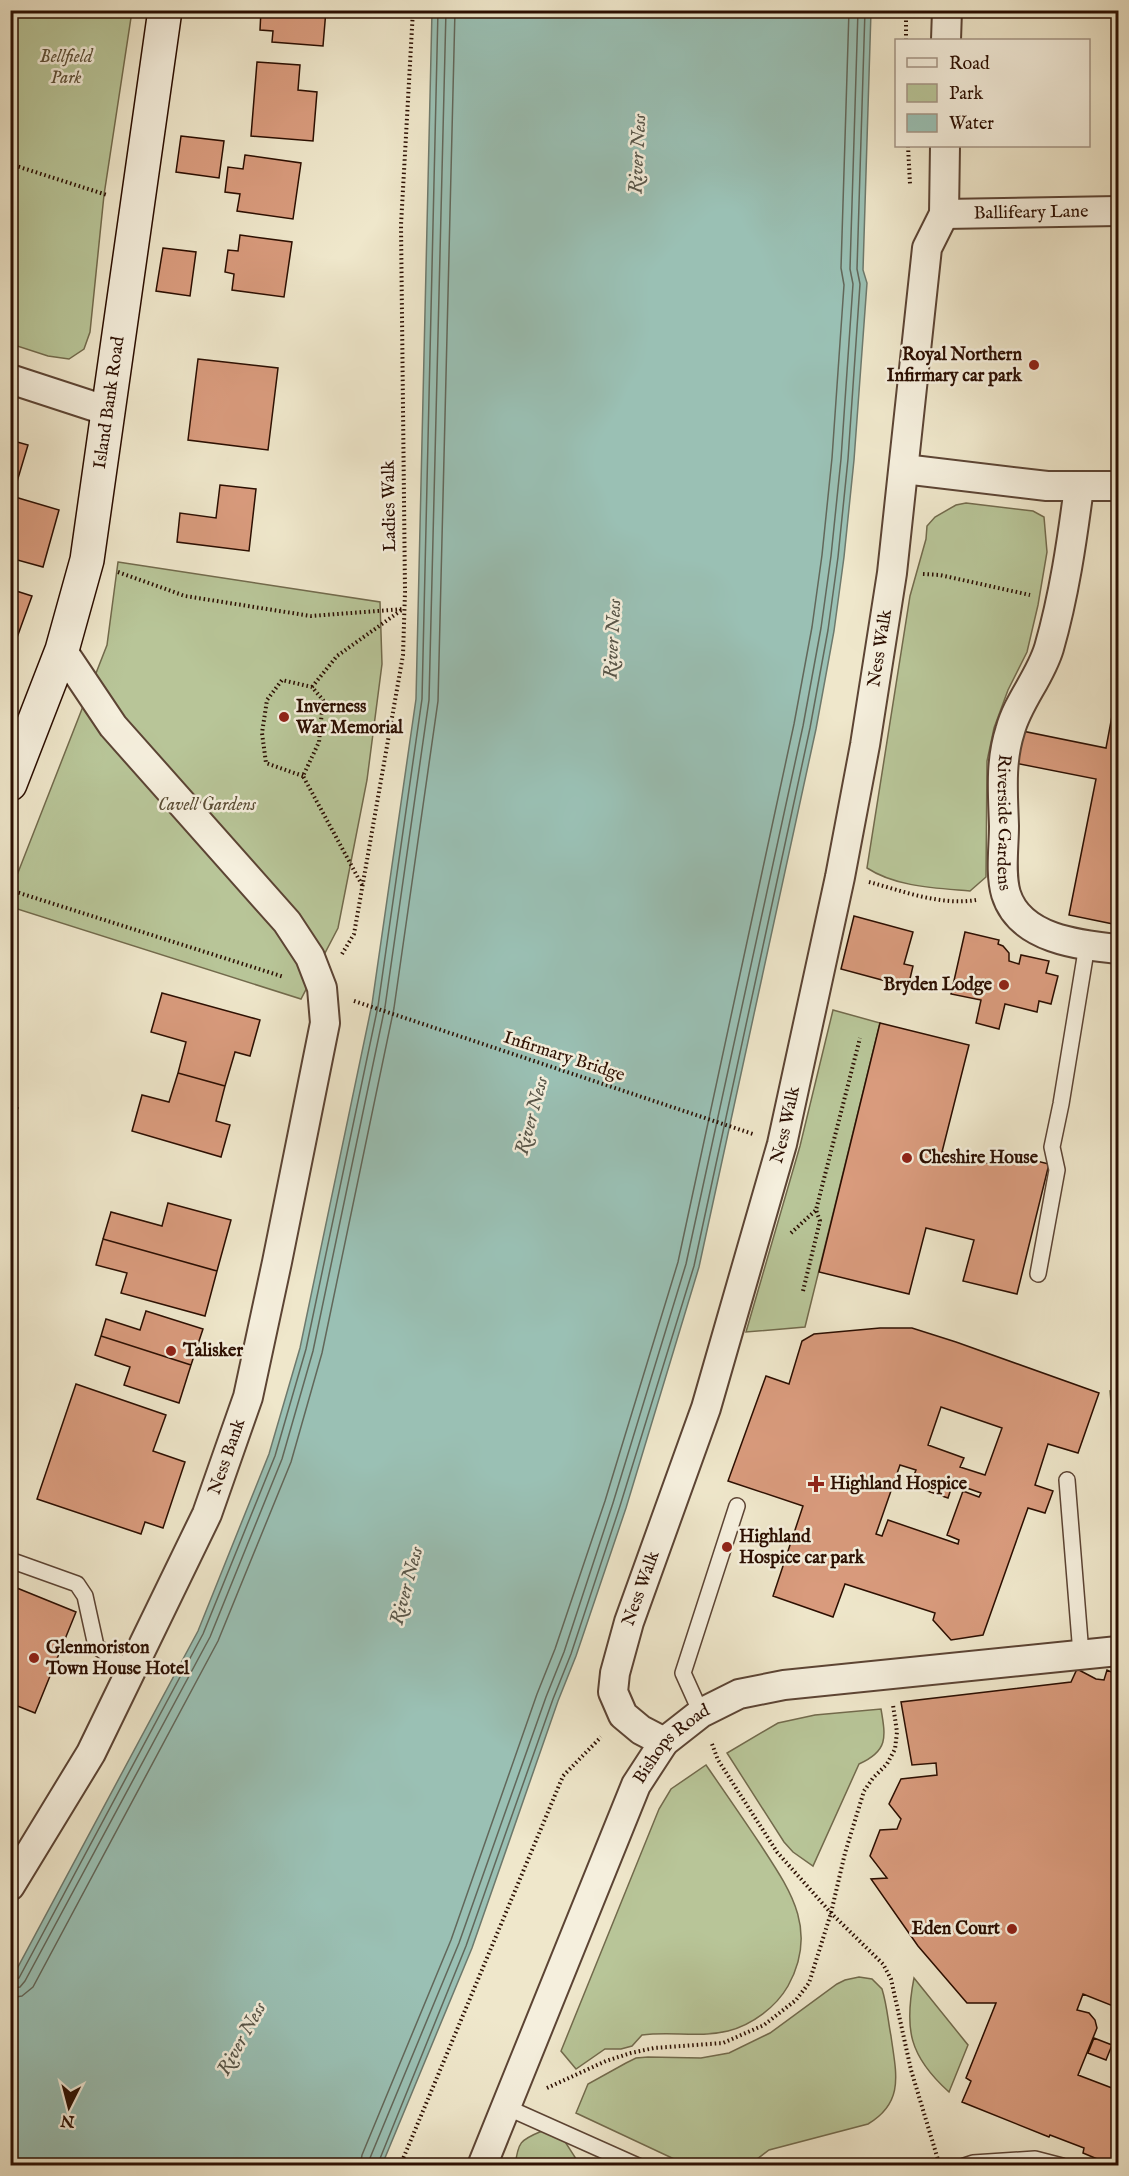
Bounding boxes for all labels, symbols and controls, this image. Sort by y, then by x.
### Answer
legend [895,39,1090,147]
park label: Bellfield Park [40,46,94,90]
text: Road [949,53,990,76]
text: Park [949,83,984,106]
water label: River Ness [623,113,653,195]
text: Water [949,113,994,136]
street label: Ballifeary Lane [973,200,1089,225]
street label: Island Bank Road [89,335,130,470]
place label: Royal Northern Infirmary car park [887,344,1023,388]
marker: Royal Northern Infirmary car park [1027,358,1041,372]
street label: Ladies Walk [378,460,402,552]
water label: River Ness [598,598,628,680]
street label: Ness Walk [863,608,898,689]
place label: Inverness War Memorial [295,696,404,740]
marker: Inverness War Memorial [277,710,291,724]
street label: Riverside Gardens [991,753,1016,893]
park label: Cavell Gardens [158,794,257,817]
place label: Bryden Lodge [883,974,993,997]
marker: Bryden Lodge [997,978,1011,992]
street label: Infirmary Bridge [500,1027,628,1087]
water label: River Ness [510,1074,555,1158]
street label: Ness Walk [765,1084,806,1166]
place label: Cheshire House [919,1147,1039,1170]
marker: Cheshire House [900,1151,914,1165]
place label: Talisker [182,1340,243,1363]
marker: Talisker [164,1344,178,1358]
street label: Ness Bank [203,1415,251,1498]
place label: Highland Hospice [830,1473,968,1496]
marker: Highland Hospice [807,1475,825,1493]
place label: Highland Hospice car park [739,1526,866,1570]
marker: Highland Hospice car park [720,1540,734,1554]
water label: River Ness [385,1544,430,1628]
street label: Ness Walk [617,1547,665,1629]
place label: Glenmoriston Town House Hotel [45,1637,190,1681]
marker: Glenmoriston Town House Hotel [27,1651,41,1665]
street label: Bishops Road [628,1699,714,1788]
place label: Eden Court [912,1918,1001,1941]
marker: Eden Court [1005,1922,1019,1936]
water label: River Ness [212,1998,272,2080]
north arrow [39,2077,99,2137]
text: N [60,2109,77,2131]

